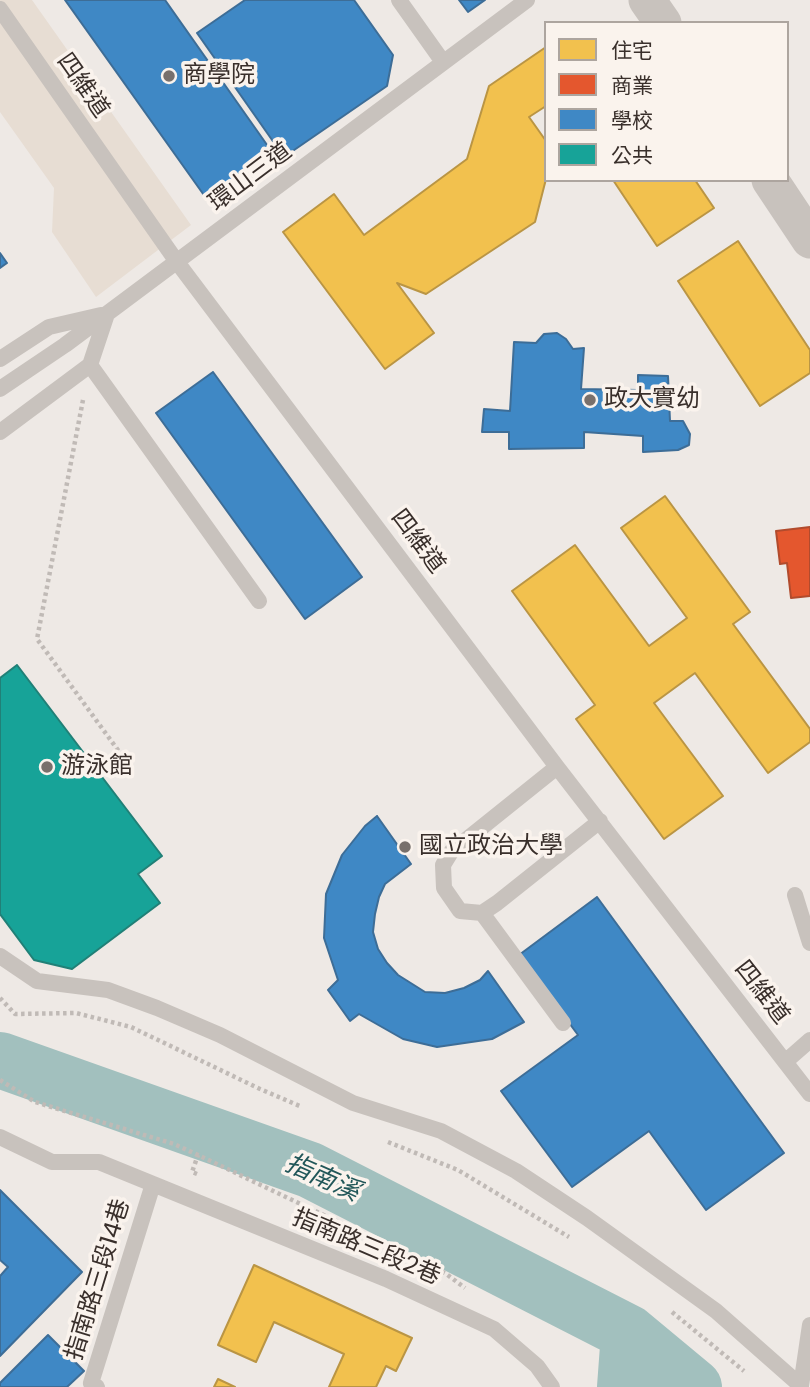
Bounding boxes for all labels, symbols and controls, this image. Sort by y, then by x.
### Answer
legend [544,21,789,182]
text: 住宅 [611,36,653,65]
street label: 四維道 [50,48,114,124]
place label: 商學院 [183,62,255,90]
marker: 商學院 [161,68,177,84]
text: 商業 [611,71,653,100]
text: 學校 [611,106,653,135]
street label: 環山三道 [204,138,298,218]
text: 公共 [611,141,653,170]
place label: 政大實幼 [604,386,700,414]
marker: 政大實幼 [582,392,598,408]
street label: 四維道 [384,505,450,579]
place label: 游泳館 [61,753,133,781]
marker: 游泳館 [39,759,55,775]
place label: 國立政治大學 [419,833,563,861]
marker: 國立政治大學 [397,839,413,855]
street label: 四維道 [727,956,795,1030]
water label: 指南溪 [280,1149,364,1209]
street label: 指南路三段14巷 [61,1196,137,1364]
street label: 指南路三段2巷 [288,1204,444,1292]

